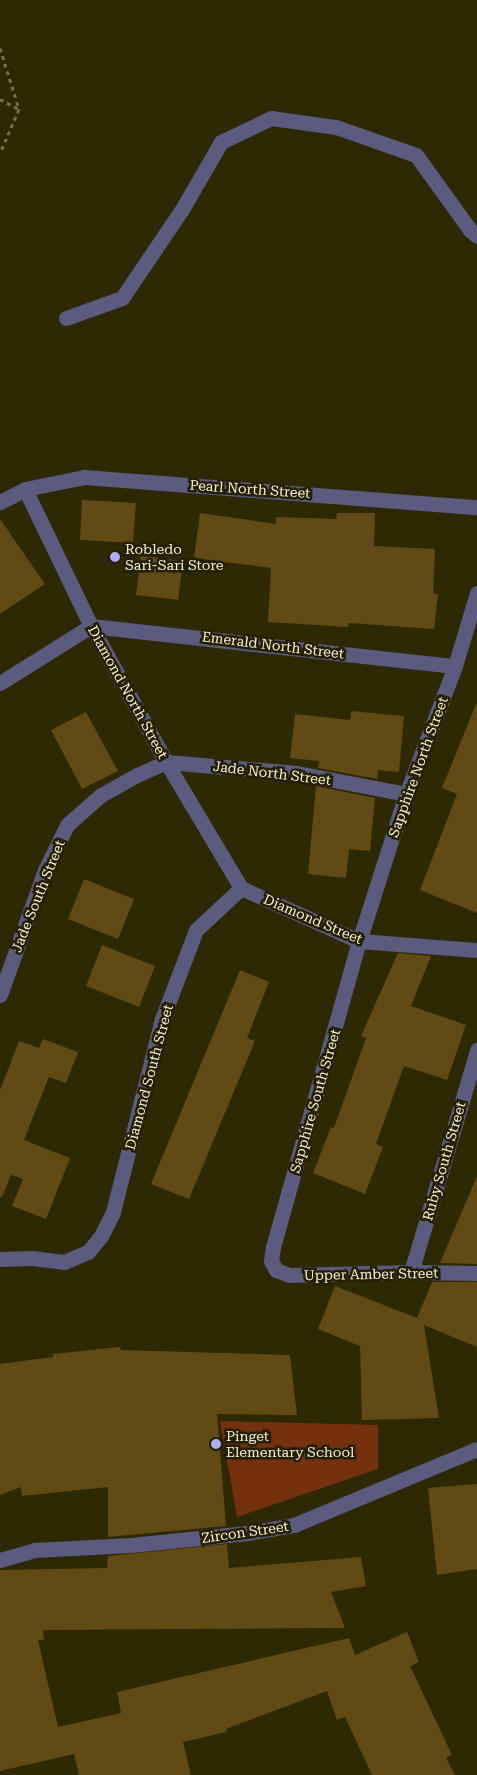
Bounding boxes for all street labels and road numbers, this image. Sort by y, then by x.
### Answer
street label: Pearl North Street [189,476,311,502]
street label: Diamond North Street [84,623,172,761]
street label: Emerald North Street [201,628,345,662]
street label: Sapphire North Street [385,694,451,840]
street label: Jade North Street [212,757,332,789]
street label: Jade South Street [8,837,68,955]
street label: Diamond Street [261,891,365,947]
street label: Diamond South Street [121,1002,177,1152]
street label: Sapphire South Street [286,1027,344,1175]
street label: Ruby South Street [419,1100,469,1222]
street label: Upper Amber Street [303,1264,439,1284]
street label: Zircon Street [200,1518,290,1546]

